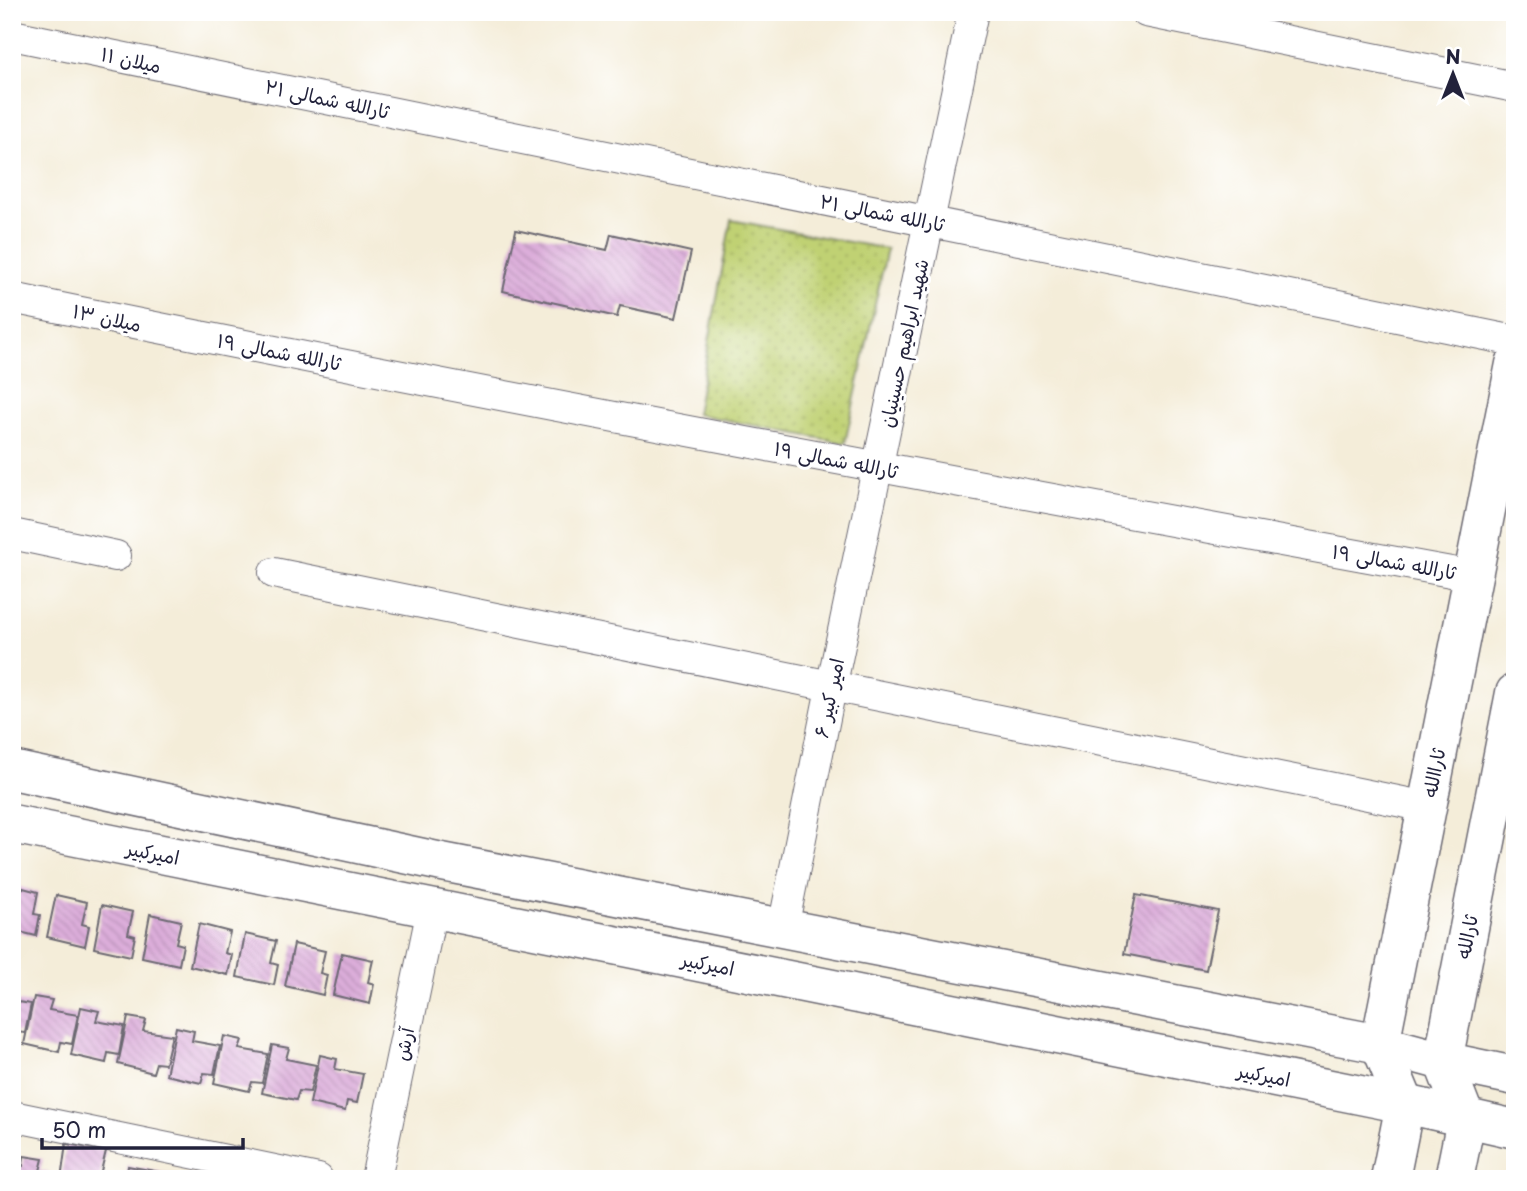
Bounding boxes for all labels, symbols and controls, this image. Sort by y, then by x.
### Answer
north arrow [1418,38,1488,108]
street label: میلان ۱۱ [98,39,164,79]
text: N [1445,42,1461,70]
street label: ثارالله شمالی ۲۱ [262,71,392,125]
street label: ثارالله شمالی ۲۱ [817,186,947,238]
street label: شهید ابراهیم حسینیان [871,256,937,430]
street label: میلان ۱۳ [70,296,144,338]
street label: ثارالله شمالی ۱۹ [215,325,344,377]
street label: ثارالله شمالی ۱۹ [772,433,901,485]
street label: ثارالله شمالی ۱۹ [1330,536,1459,586]
street label: امیر کبیر ۶ [806,655,850,740]
street label: ثاراالله [1415,745,1452,800]
street label: امیرکبیر [122,833,182,871]
street label: ثارالله [1448,912,1484,961]
street label: امیرکبیر [677,944,737,982]
street label: آرش [386,1023,420,1063]
street label: امیرکبیر [1233,1055,1293,1093]
scale bar [42,1107,243,1151]
text: 50 m [52,1113,106,1145]

